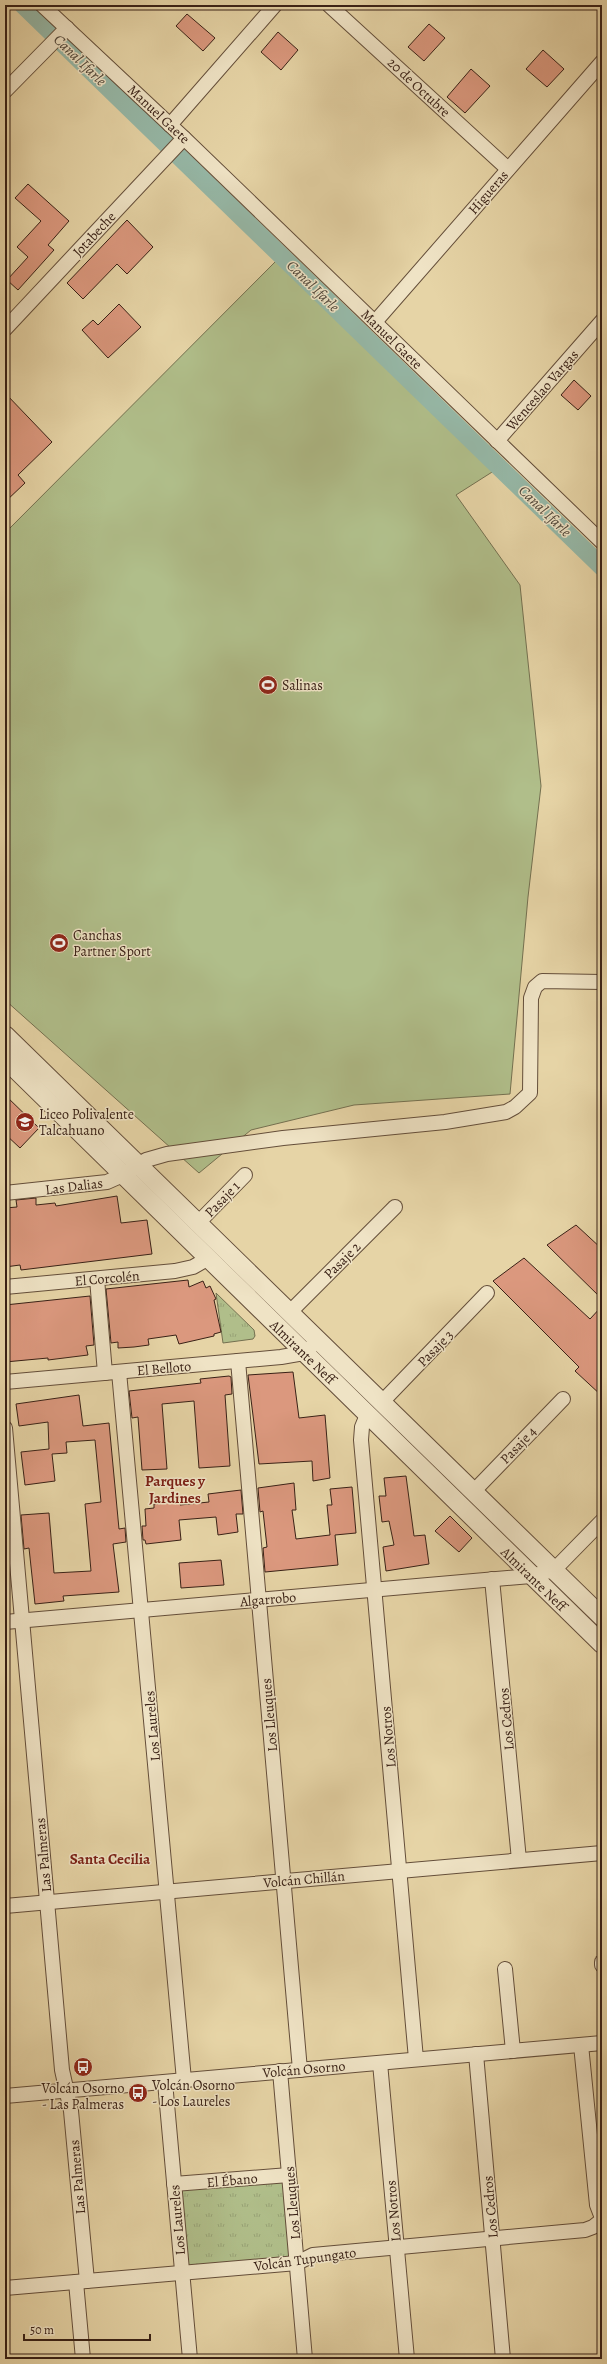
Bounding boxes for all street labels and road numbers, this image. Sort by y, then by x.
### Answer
street label: 20 de Octubre [383,53,454,122]
street label: Manuel Gaete [123,81,194,148]
street label: Higueras [464,166,513,218]
street label: Jotabeche [69,208,120,261]
street label: Manuel Gaete [357,305,427,374]
street label: Wenceslao Vargas [501,346,583,436]
street label: Las Dalias [44,1174,104,1199]
street label: Pasaje 1 [200,1177,244,1222]
street label: Pasaje 2 [320,1237,365,1283]
street label: El Corcolén [74,1266,141,1291]
street label: Almirante Neff [265,1315,341,1390]
street label: Pasaje 3 [413,1326,458,1371]
street label: El Belloto [136,1357,192,1380]
street label: Pasaje 4 [496,1423,541,1468]
street label: Almirante Neff [496,1542,572,1617]
street label: Algarrobo [238,1588,297,1612]
street label: Los Lleuques [257,1678,282,1752]
street label: Los Cedros [494,1687,519,1751]
street label: Los Laureles [140,1690,165,1762]
street label: Los Notros [376,1705,401,1769]
street label: Las Palmeras [31,1817,56,1893]
street label: Volcán Chillán [261,1866,346,1893]
street label: Volcán Osorno [261,2056,346,2083]
street label: Las Palmeras [65,2139,90,2215]
street label: Los Lleuques [280,2166,305,2240]
street label: El Ébano [206,2169,258,2192]
street label: Los Cedros [478,2175,503,2239]
street label: Los Notros [381,2179,406,2243]
street label: Los Laureles [165,2184,190,2256]
street label: Volcán Tupungato [252,2243,357,2276]

